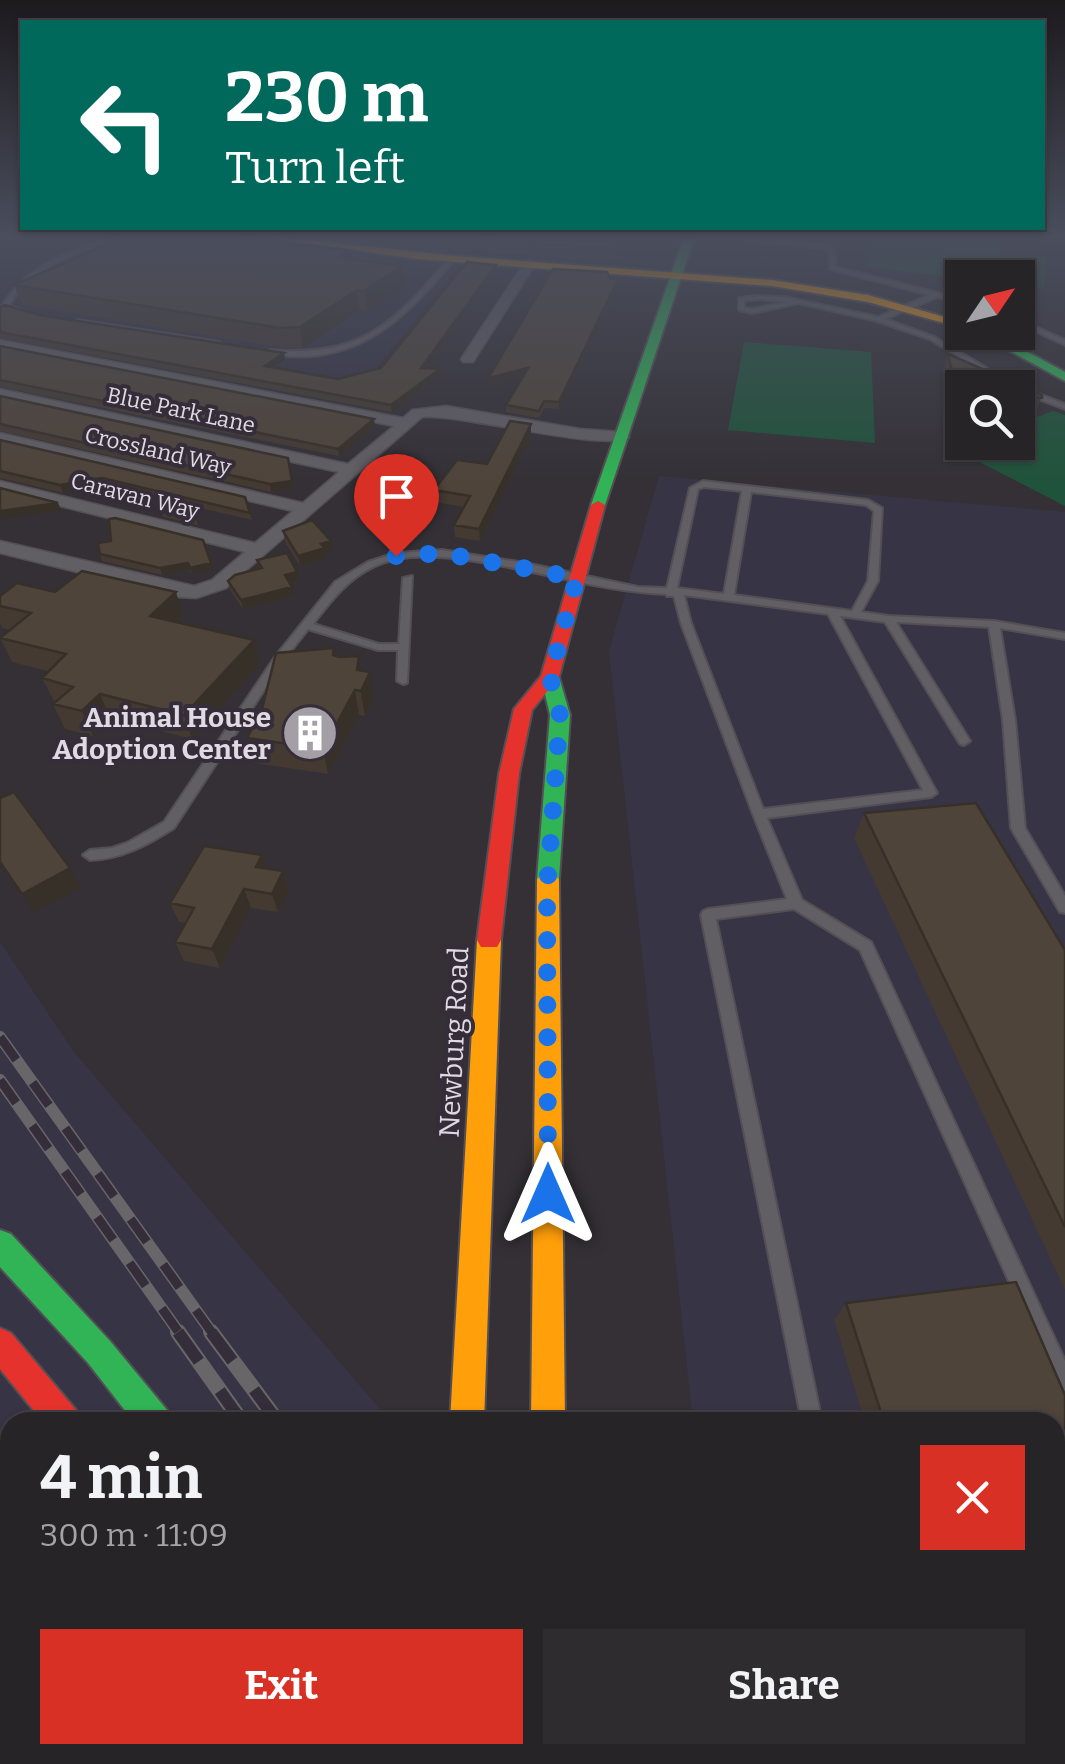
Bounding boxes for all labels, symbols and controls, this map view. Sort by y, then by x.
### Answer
text: 230 m [225,56,429,140]
icon: left [60,60,190,190]
text: Turn left [225,141,405,195]
north arrow [945,260,1035,350]
map controls [945,260,1035,460]
button: search [945,370,1035,460]
street label: Blue Park Lane [104,381,258,439]
street label: Crossland Way [82,421,234,481]
pin [354,454,439,557]
street label: Caravan Way [68,467,202,525]
icon: arrive [369,469,424,524]
place label: Animal House Adoption Center [53,701,271,766]
building icon: Animal House Adoption Center [280,703,340,763]
street label: Newburg Road [433,946,475,1138]
position arrow [496,1142,600,1246]
text: 4 min [40,1442,202,1514]
button: close [920,1445,1025,1550]
text: 300 m · 11:09 [40,1516,228,1554]
button: Exit [40,1629,523,1744]
button: Share [543,1629,1025,1744]

